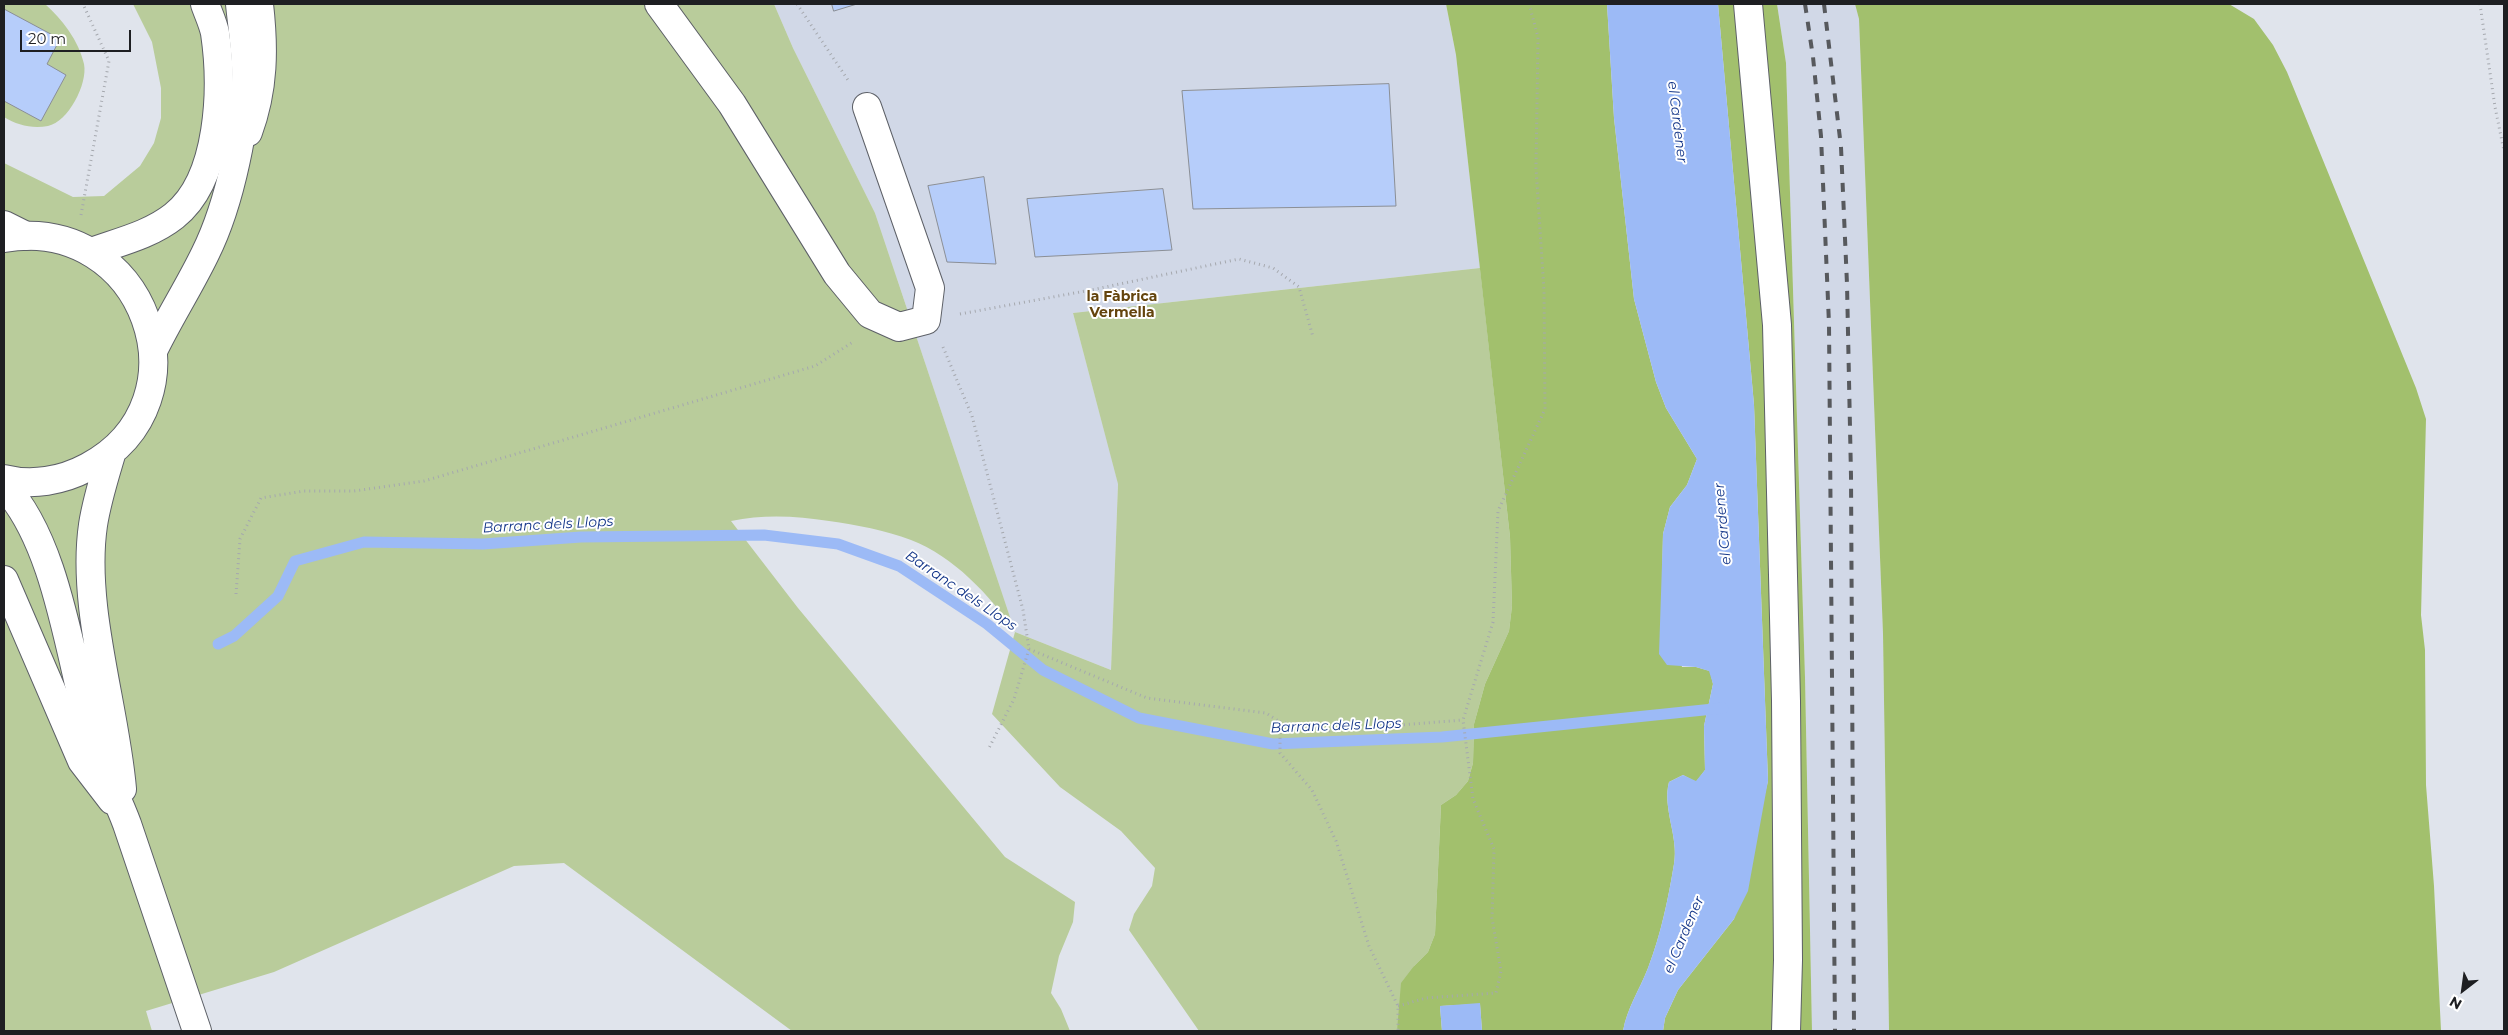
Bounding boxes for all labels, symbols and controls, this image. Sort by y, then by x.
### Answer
scale bar [22,20,134,52]
text: 20 m [28,29,66,48]
water label: el Cardener [1664,80,1690,164]
district label: la Fàbrica Vermella [1087,289,1157,322]
water label: el Cardener [1711,482,1735,566]
water label: Barranc dels Llops [482,513,614,537]
water label: Barranc dels Llops [902,547,1020,635]
water label: Barranc dels Llops [1270,715,1402,737]
water label: el Cardener [1660,894,1708,976]
north arrow [2438,965,2488,1015]
text: N [2446,992,2465,1014]

